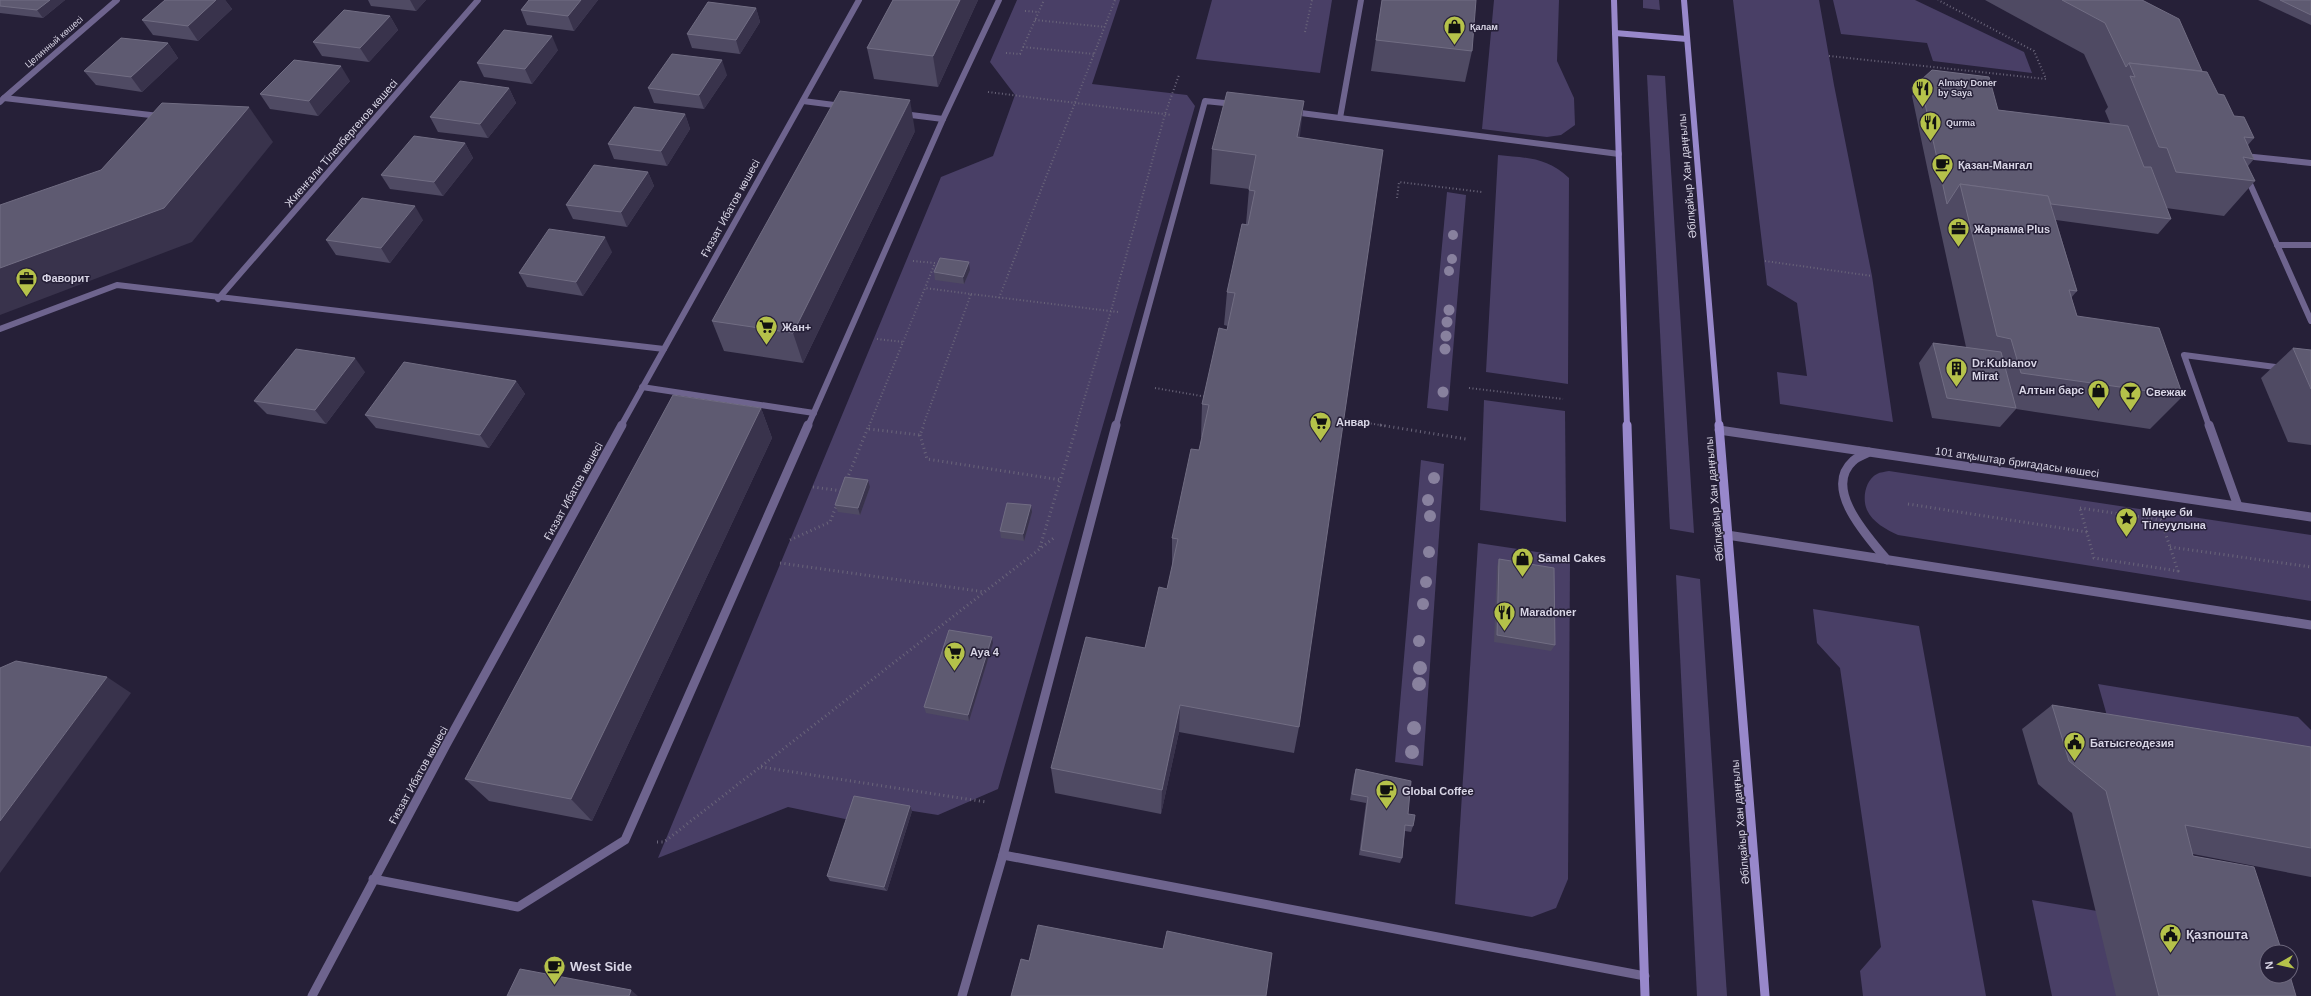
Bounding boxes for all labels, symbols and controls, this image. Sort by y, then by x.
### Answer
street label: Целинный көшесі [23,14,85,70]
shop icon: Қалам [1441,14,1467,47]
place label: Қалам [1470,22,1498,32]
restaurant icon: Almaty Doner by Saya [1909,75,1935,108]
street label: Жиенғали Тілепбергенов көшесі [282,77,400,209]
place label: Almaty Doner by Saya [1938,78,1997,98]
restaurant icon: Qurma [1917,110,1943,143]
street label: Әбілқайыр Хан даңғылы [1676,113,1698,239]
place label: Qurma [1946,118,1976,128]
cafe icon: Қазан-Мангал [1930,152,1956,185]
street label: Ғиззат Ибатов көшесі [698,157,762,259]
place label: Қазан-Мангал [1958,159,2032,171]
office icon: Жарнама Plus [1946,216,1972,249]
place label: Жарнама Plus [1973,223,2050,235]
office icon: Фаворит [14,265,40,298]
place label: Фаворит [42,272,90,284]
supermarket icon: Жан+ [753,314,779,347]
place label: Жан+ [781,321,811,333]
building icon: Dr.Kublanov Mirat [1944,356,1970,389]
place label: Dr.Kublanov Mirat [1972,357,2038,382]
shop icon: Алтын барс [2086,377,2112,410]
bar icon: Свежак [2117,379,2143,412]
place label: Алтын барс [2019,384,2084,396]
place label: Свежак [2146,386,2187,398]
supermarket icon: Анвар [1307,409,1333,442]
place label: Анвар [1336,416,1370,428]
street label: Әбілқайыр Хан даңғылы [1703,436,1725,562]
street label: Ғиззат Ибатов көшесі [541,440,605,542]
street label: 101 атқыштар бригадасы көшесі [1934,445,2100,479]
place icon: Мөңке би Тілеуұлына [2114,505,2140,538]
place label: Мөңке би Тілеуұлына [2142,506,2207,531]
shop icon: Samal Cakes [1509,545,1535,578]
place label: Samal Cakes [1538,552,1606,564]
restaurant icon: Maradoner [1491,599,1517,632]
place label: Maradoner [1520,606,1577,618]
supermarket icon: Aya 4 [942,639,968,672]
place label: Aya 4 [970,646,1000,658]
street label: Ғиззат Ибатов көшесі [386,724,450,826]
public building icon: Батысгеодезия [2062,730,2088,763]
place label: Батысгеодезия [2090,737,2174,749]
street label: Әбілқайыр Хан даңғылы [1729,759,1751,885]
cafe icon: Global Coffee [1373,778,1399,811]
place label: Global Coffee [1402,785,1474,797]
public building icon: Қазпошта [2157,921,2183,954]
place label: Қазпошта [2186,927,2249,942]
north arrow [2259,944,2299,984]
cafe icon: West Side [541,953,567,986]
place label: West Side [570,959,632,974]
text: N [2263,961,2276,970]

